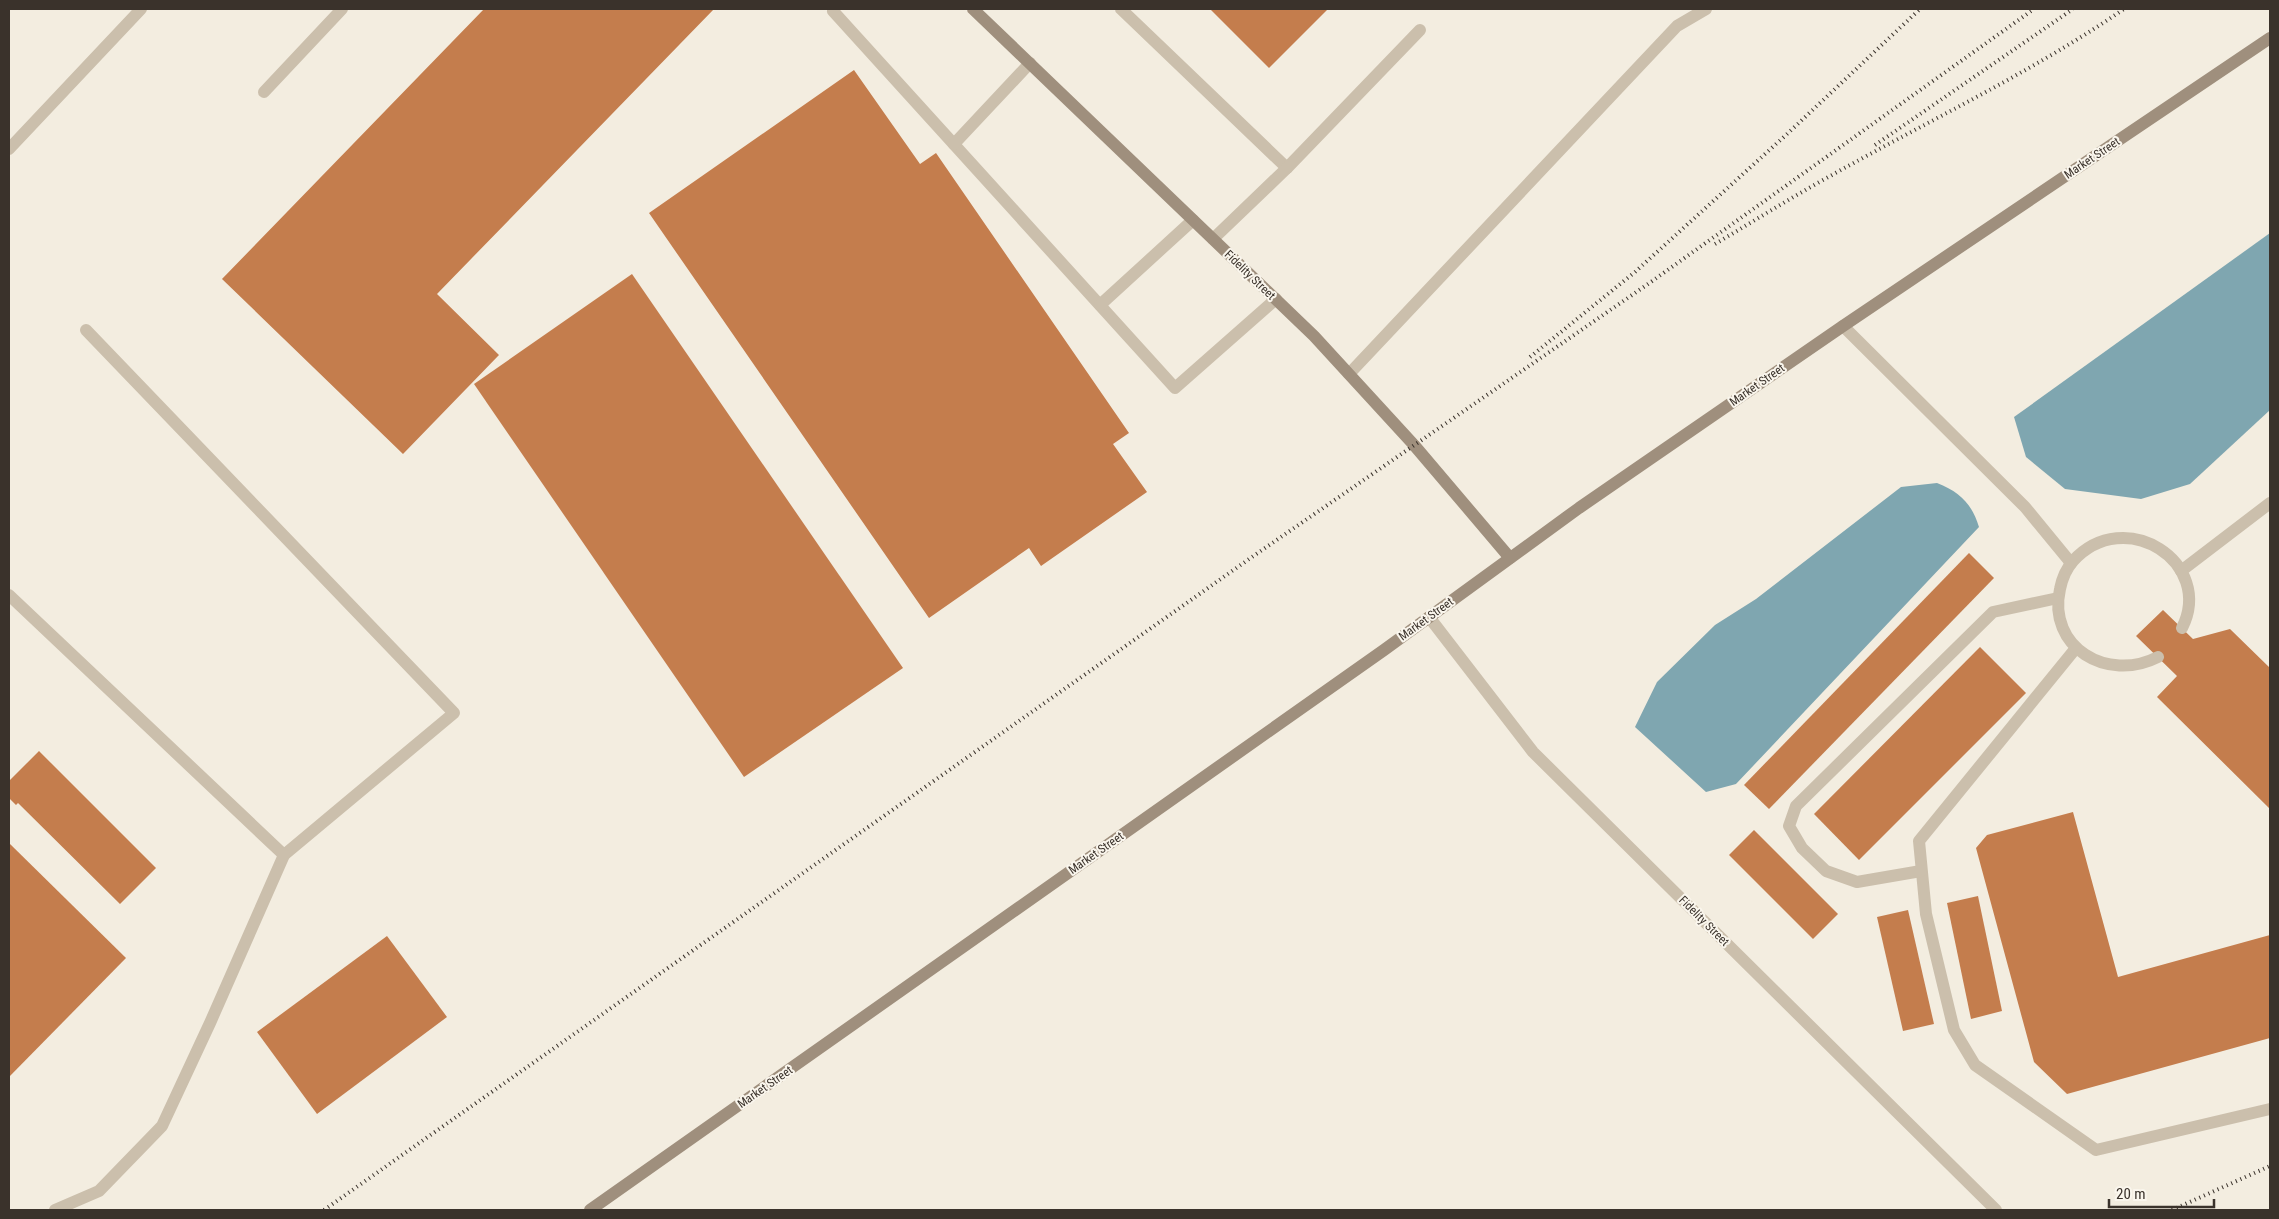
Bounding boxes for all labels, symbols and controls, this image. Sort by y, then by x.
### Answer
street label: Market Street [2062,134,2123,182]
street label: Fidelity Street [1222,247,1279,303]
street label: Market Street [1727,361,1788,409]
street label: Market Street [1396,594,1456,643]
street label: Market Street [1066,829,1127,877]
street label: Fidelity Street [1676,893,1732,949]
street label: Market Street [735,1063,796,1111]
scale bar [2109,1176,2214,1208]
text: 20 m [2116,1185,2146,1203]

